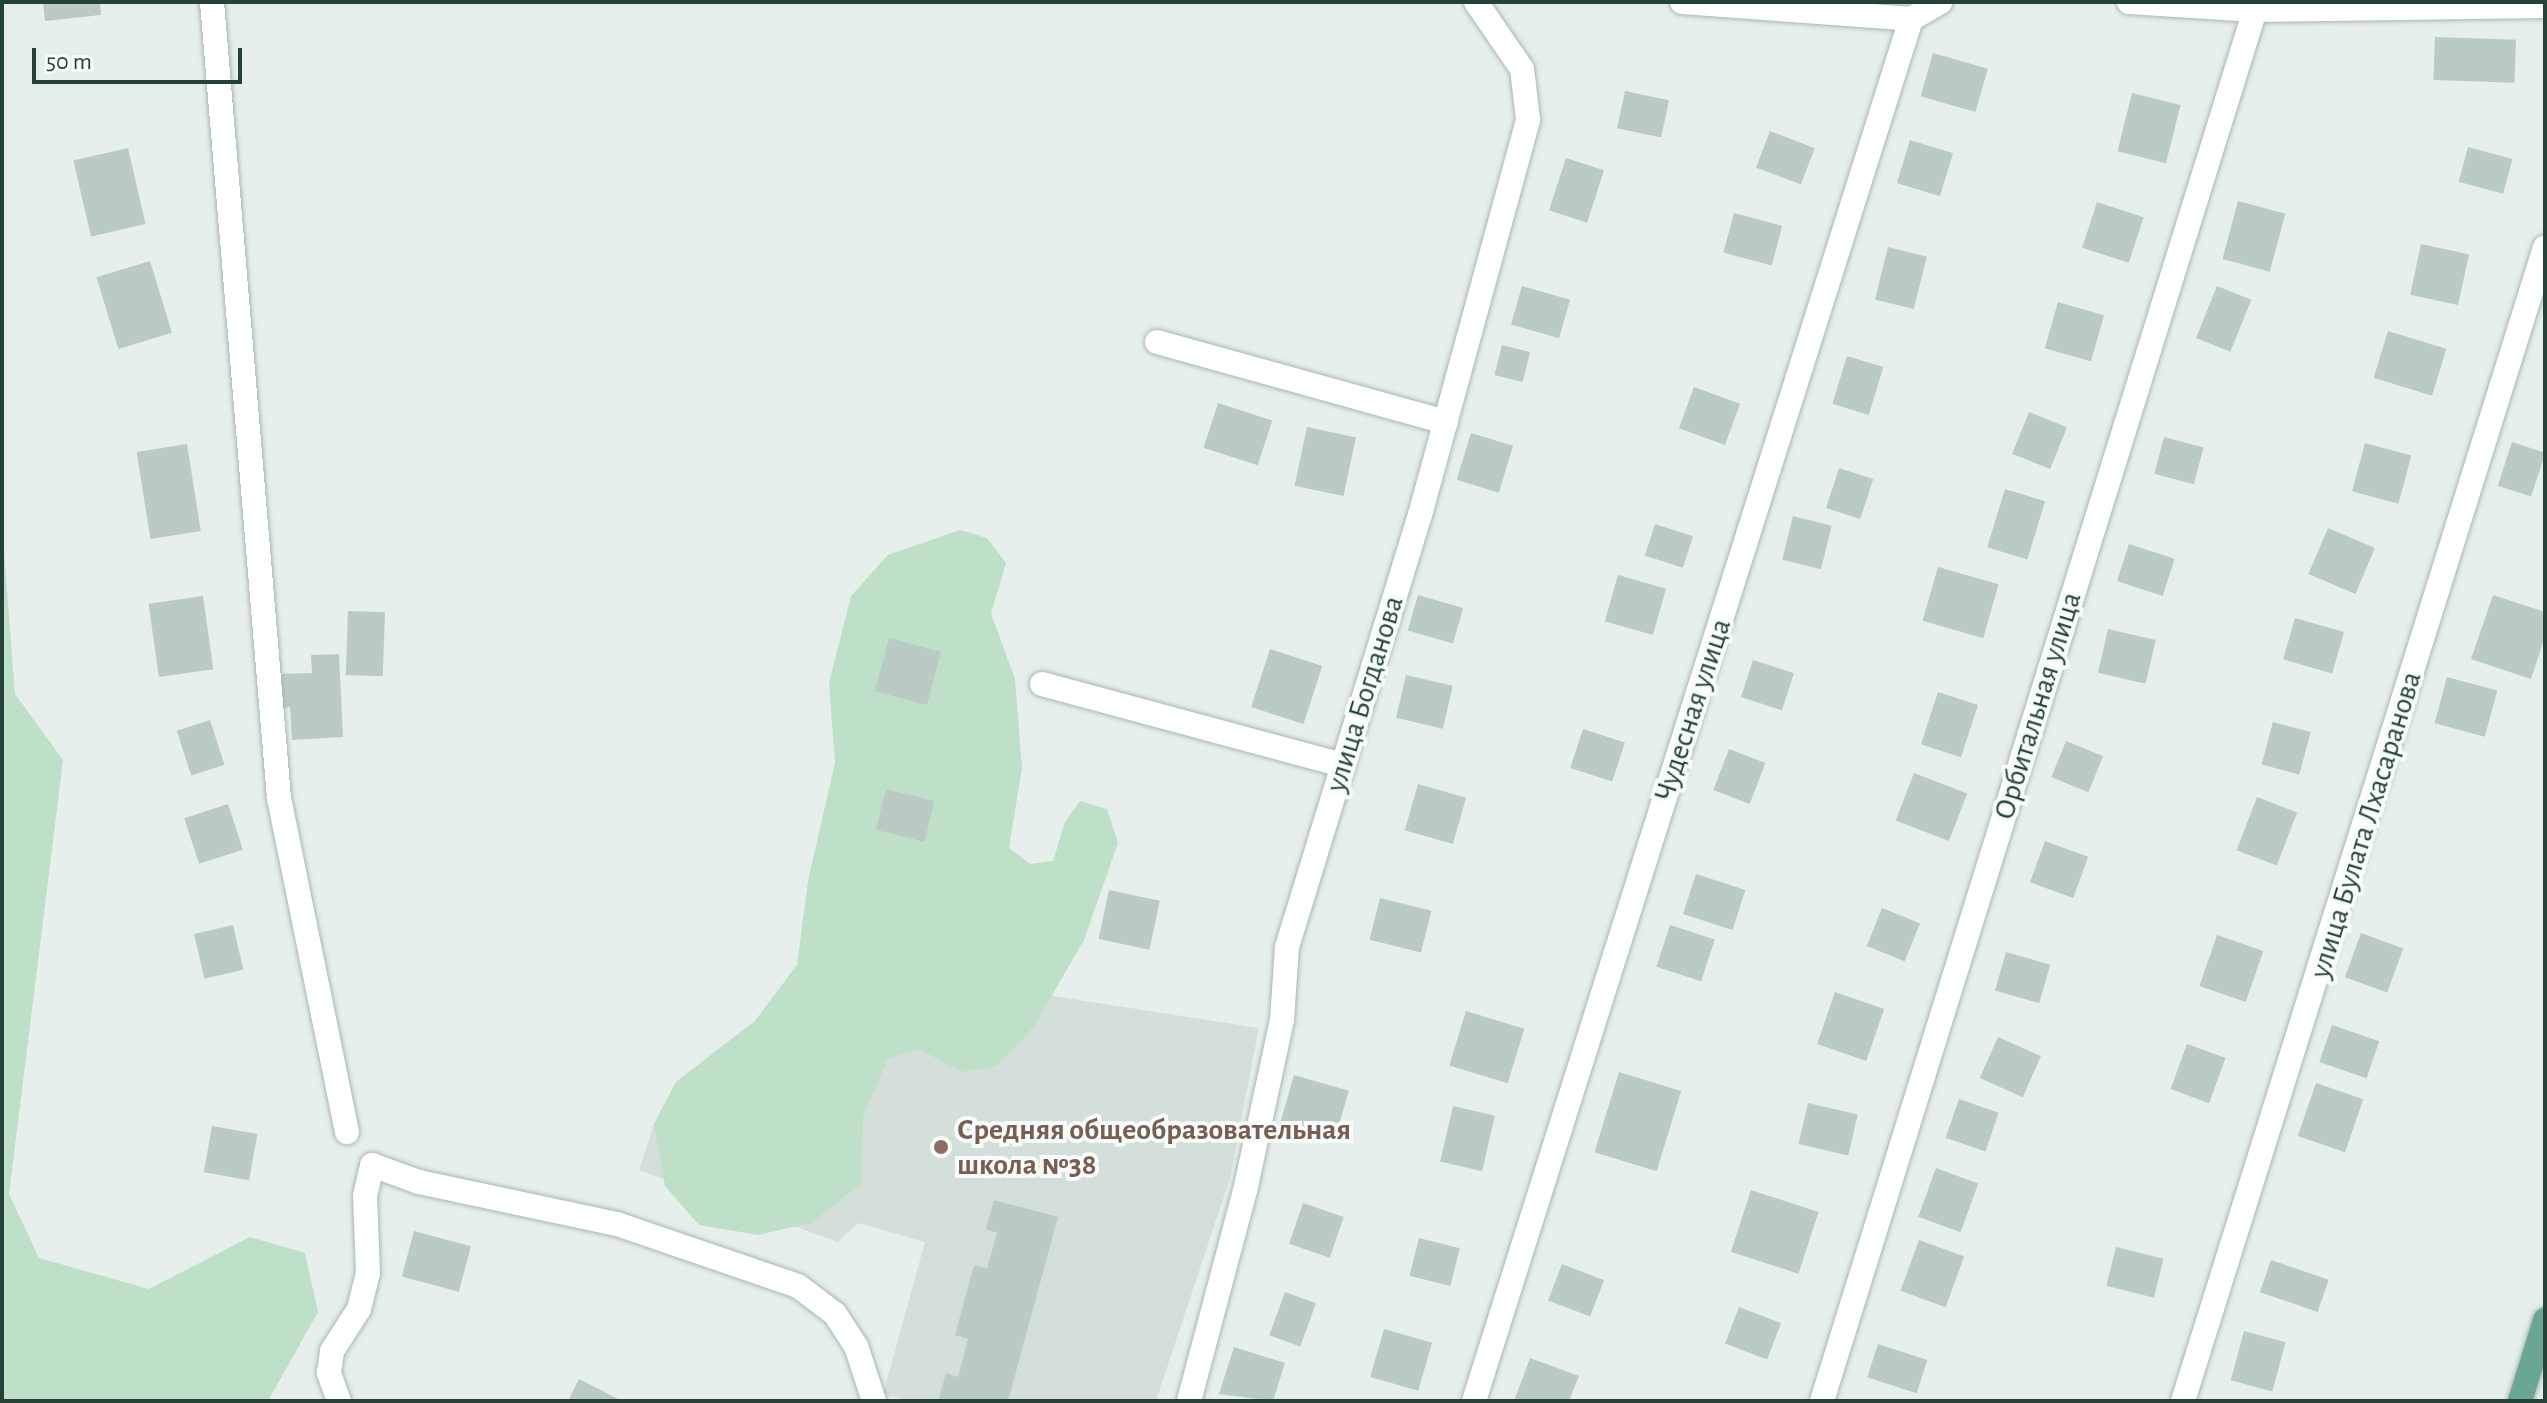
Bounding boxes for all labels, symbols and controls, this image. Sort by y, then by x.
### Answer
scale bar [36,32,246,82]
text: 50 m [46,50,92,74]
street label: Орбитальная улица [1986,588,2090,824]
street label: улица Богданова [1318,592,1412,796]
street label: Чудесная улица [1647,614,1739,806]
street label: улица Булата Лхасаранова [2302,667,2430,983]
place label: Средняя общеобразовательная школа №38 [957,1112,1351,1182]
marker: Средняя общеобразовательная школа №38 [932,1138,950,1156]

